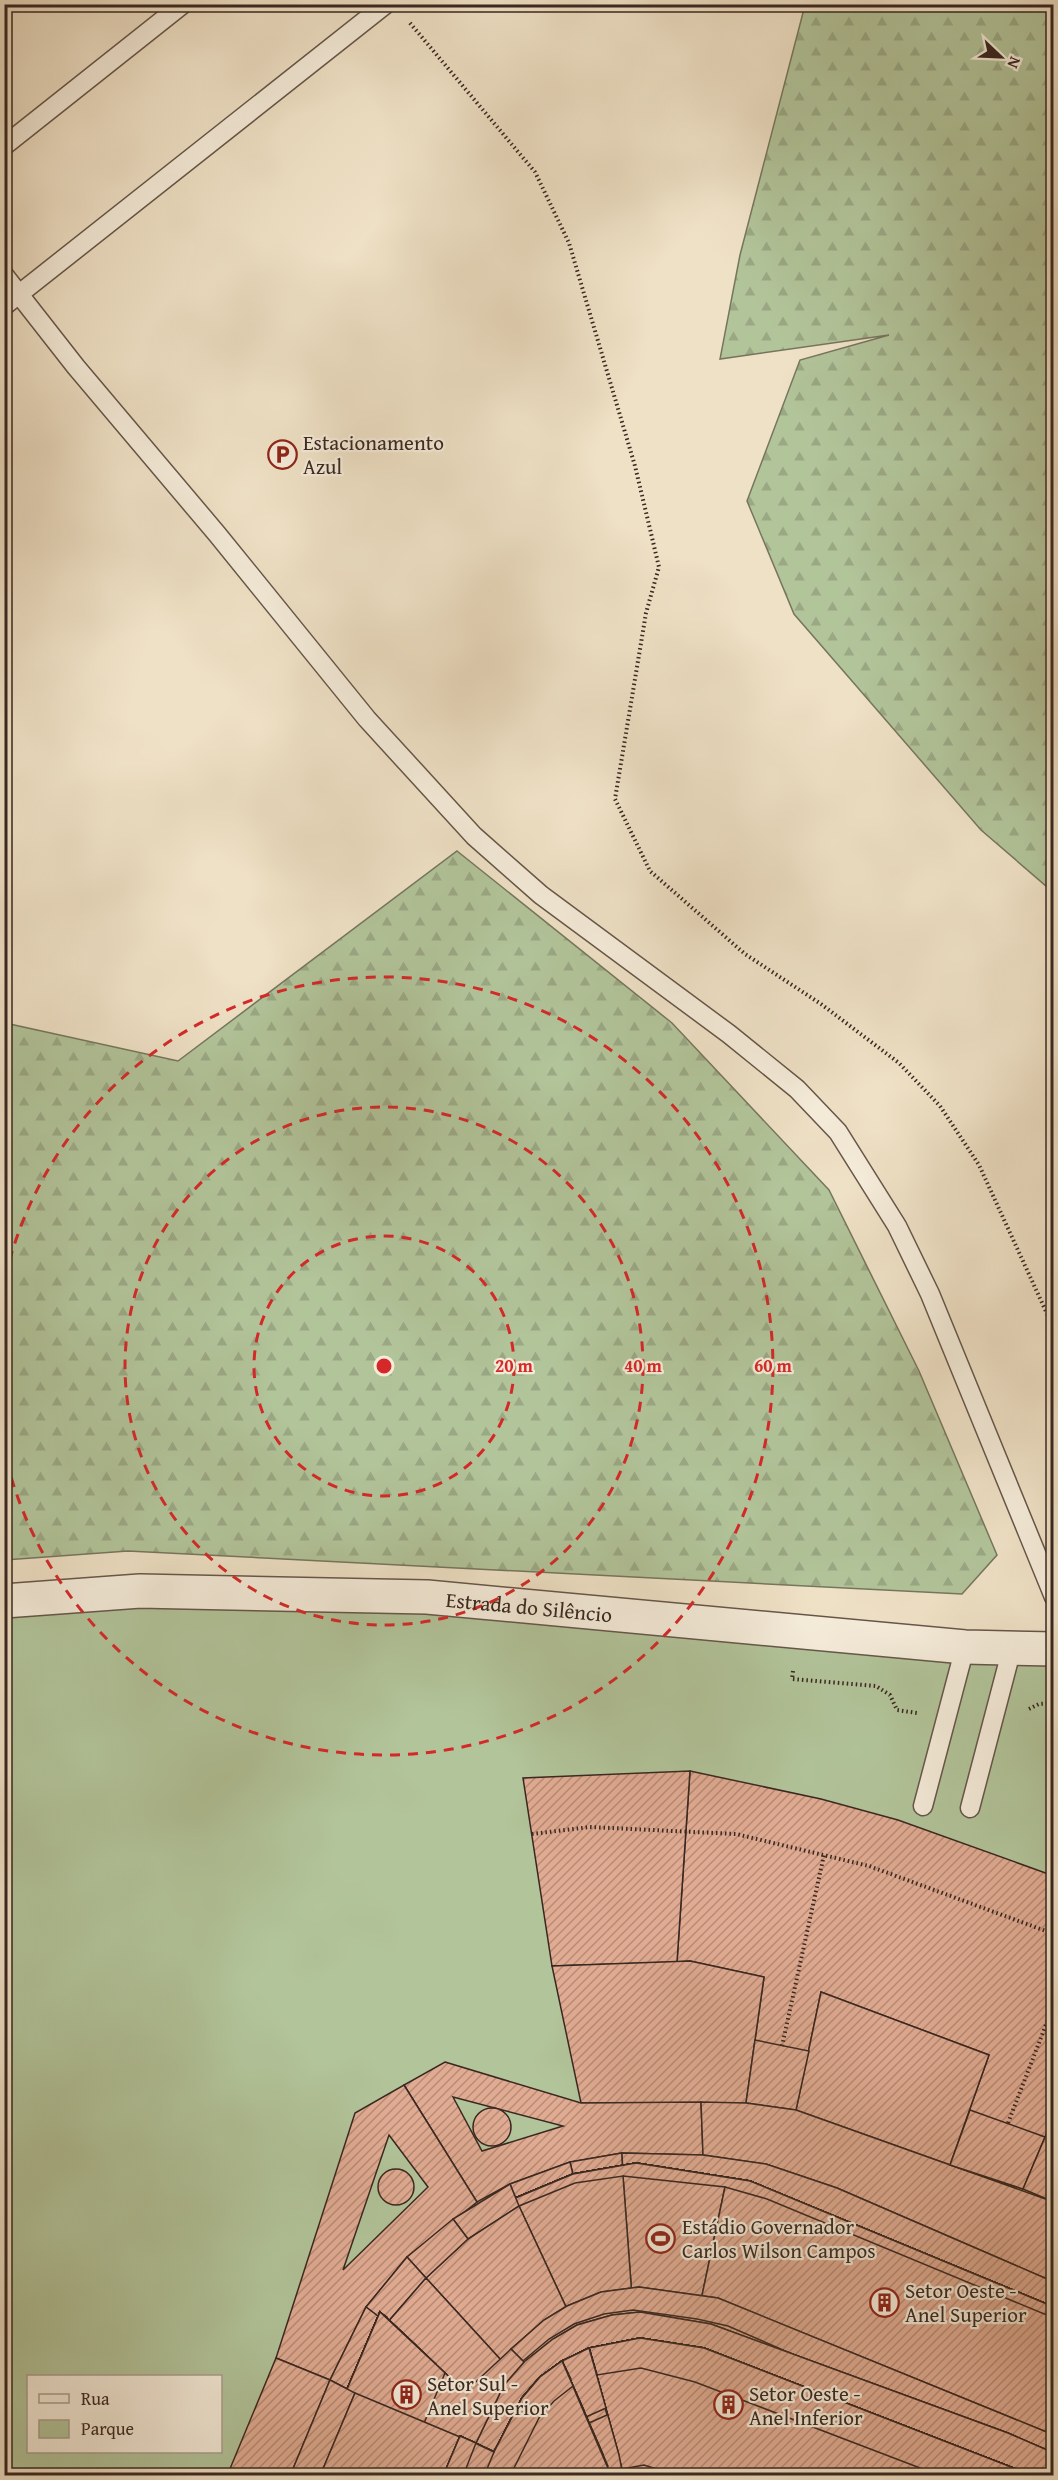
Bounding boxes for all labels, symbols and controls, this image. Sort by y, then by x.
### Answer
north arrow [971,27,1031,87]
text: N [1002,53,1028,73]
place label: Estacionamento Azul [303,427,444,482]
parking icon: Estacionamento Azul [266,438,298,470]
text: 20 m [495,1352,534,1379]
text: 40 m [624,1352,663,1379]
text: 60 m [754,1352,793,1379]
centre of rings [374,1356,394,1376]
street label: Estrada do Silêncio [445,1583,614,1630]
place label: Estádio Governador Carlos Wilson Campos [682,2211,876,2266]
sports icon: Estádio Governador Carlos Wilson Campos [645,2222,677,2254]
place label: Setor Oeste - Anel Superior [905,2275,1027,2330]
building icon: Setor Oeste - Anel Superior [868,2286,900,2318]
place label: Setor Sul - Anel Superior [427,2368,549,2423]
legend [27,2375,222,2453]
place label: Setor Oeste - Anel Inferior [749,2378,863,2433]
building icon: Setor Sul - Anel Superior [390,2379,422,2411]
text: Rua [81,2385,110,2412]
building icon: Setor Oeste - Anel Inferior [712,2389,744,2421]
text: Parque [81,2415,134,2442]

